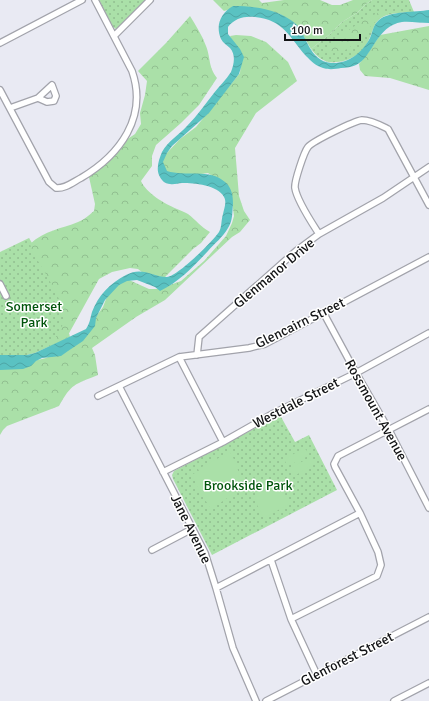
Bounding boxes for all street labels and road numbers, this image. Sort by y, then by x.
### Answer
street label: Glenmanor Drive [230,234,318,312]
street label: Glencairn Street [252,294,348,352]
street label: Rossmount Avenue [341,356,411,464]
street label: Westdale Street [250,374,342,432]
street label: Jane Avenue [167,492,215,566]
street label: Glenforest Street [298,628,396,690]

